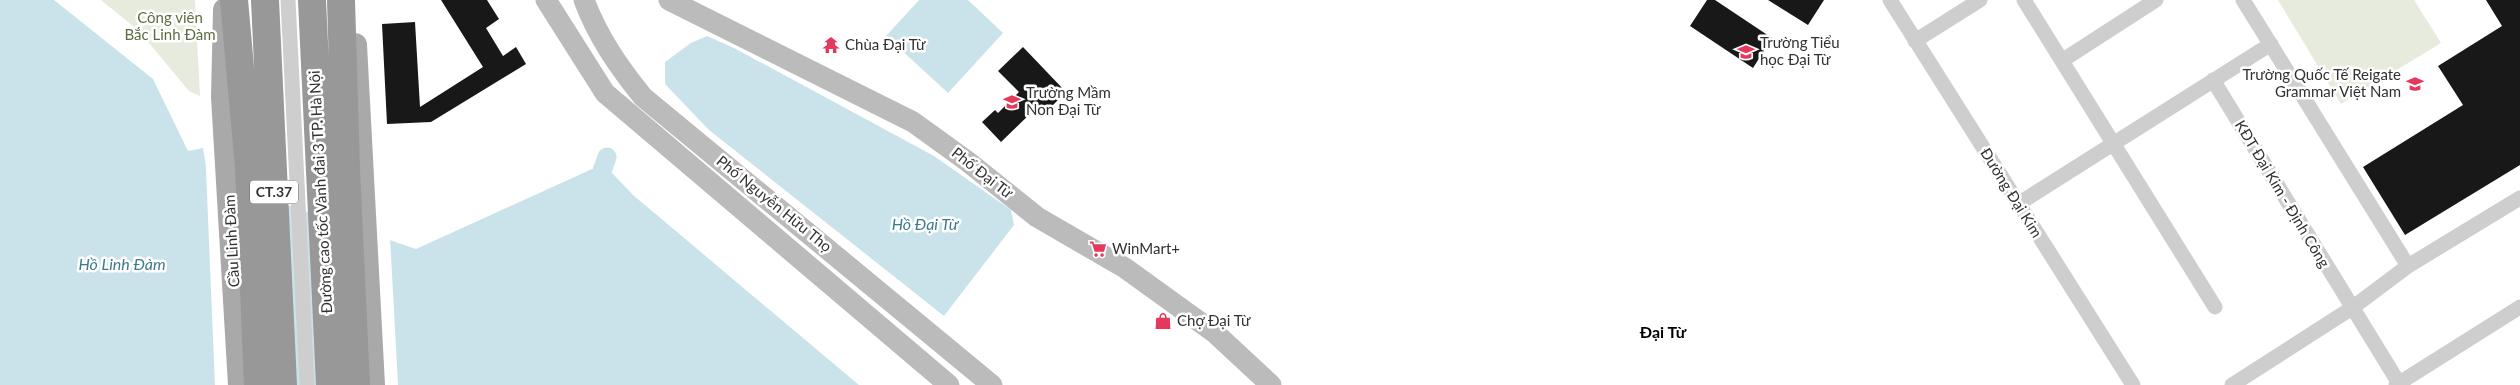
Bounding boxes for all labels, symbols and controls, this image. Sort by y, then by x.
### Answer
park label: Công viên Bắc Linh Đàm [124,8,216,43]
place label: Trường Tiểu học Đại Từ [1760,33,1840,68]
temple icon: Chùa Đại Từ [821,35,841,55]
place label: Chùa Đại Từ [845,35,926,53]
school or university icon: Trường Tiểu học Đại Từ [1736,42,1756,62]
place label: Trường Quốc Tế Reigate Grammar Việt Nam [2243,65,2401,100]
street label: Đường cao tốc Vành đai 3 TP. Hà Nội [305,70,335,314]
school or university icon: Trường Quốc Tế Reigate Grammar Việt Nam [2405,74,2425,94]
place label: Trường Mầm Non Đại Từ [1026,83,1111,118]
school or university icon: Trường Mầm Non Đại Từ [1002,92,1022,112]
street label: KĐT Đại Kim - Định Công [2232,117,2334,271]
street label: Phố Đại Từ [949,143,1017,202]
street label: Đường Đại Kim [1977,144,2047,241]
street label: Phố Nguyễn Hữu Thọ [713,151,836,255]
road number: CT.37 [250,180,298,203]
street label: Cầu Linh Đàm [220,194,242,288]
water label: Hồ Đại Từ [892,214,960,233]
supermarket icon: WinMart+ [1088,239,1108,259]
place label: WinMart+ [1112,239,1180,257]
water label: Hồ Linh Đàm [78,254,166,273]
shop icon: Chợ Đại Từ [1153,311,1173,331]
place label: Chợ Đại Từ [1177,311,1251,329]
district label: Đại Từ [1639,322,1687,341]

